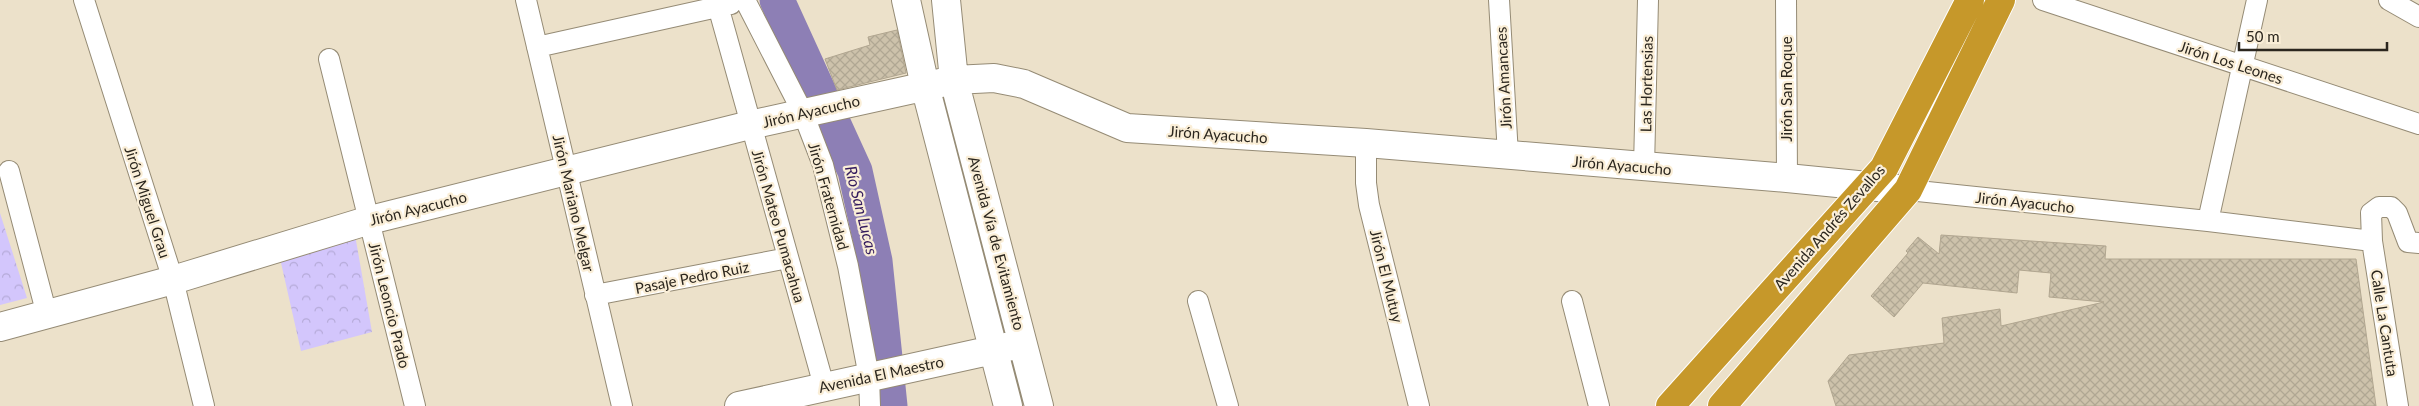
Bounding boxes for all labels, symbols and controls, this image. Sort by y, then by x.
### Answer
scale bar [2239,20,2386,52]
street label: Jirón Amancaes [1491,26,1515,130]
text: 50 m [2246,27,2280,45]
street label: Las Hortensias [1636,36,1656,132]
street label: Jirón San Roque [1777,36,1795,142]
street label: Jirón Los Leones [2177,37,2285,87]
street label: Jirón Ayacucho [761,91,861,131]
street label: Jirón Ayacucho [1168,122,1268,146]
street label: Jirón Mariano Melgar [549,133,599,274]
street label: Jirón Fraternidad [805,140,853,252]
street label: Jirón Miguel Grau [121,144,175,260]
street label: Jirón Mateo Pumacahua [749,147,809,305]
street label: Jirón Ayacucho [1572,152,1672,178]
street label: Avenida Vía de Evitamiento [965,154,1029,332]
street label: Avenida Andrés Zevallos [1770,161,1888,293]
water label: Río San Lucas [842,164,882,257]
street label: Jirón Ayacucho [368,187,468,229]
street label: Jirón Ayacucho [1975,188,2075,216]
street label: Jirón El Mutuy [1367,228,1407,325]
street label: Jirón Leoncio Prado [366,240,414,370]
street label: Pasaje Pedro Ruiz [633,257,751,297]
street label: Calle La Cantuta [2368,268,2402,378]
street label: Avenida El Maestro [817,352,945,396]

